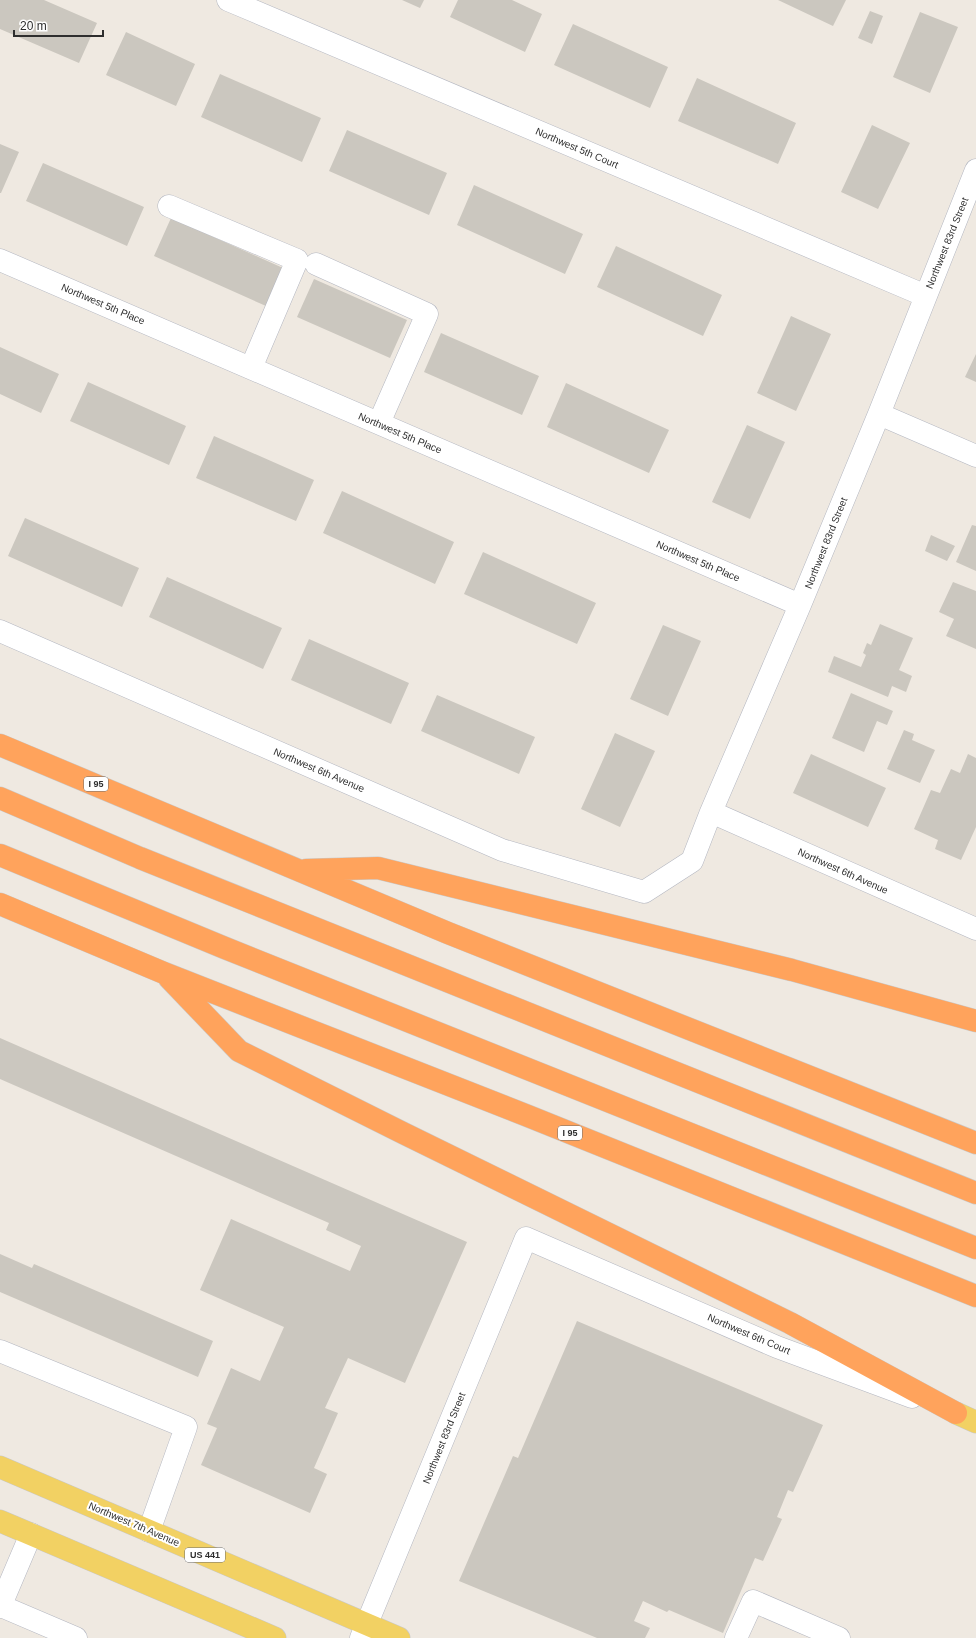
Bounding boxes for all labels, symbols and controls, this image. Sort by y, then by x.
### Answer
scale bar [14,12,103,38]
text: 20 m [20,19,47,33]
street label: Northwest 5th Court [534,126,620,171]
street label: Northwest 83rd Street [924,196,970,290]
street label: Northwest 5th Place [60,281,147,327]
street label: Northwest 5th Place [357,410,444,456]
street label: Northwest 83rd Street [803,496,849,590]
street label: Northwest 5th Place [655,538,742,584]
street label: Northwest 6th Avenue [272,746,366,794]
road number: I 95 [84,777,108,791]
street label: Northwest 6th Avenue [796,846,890,896]
road number: I 95 [558,1126,582,1140]
street label: Northwest 6th Court [706,1312,792,1357]
street label: Northwest 83rd Street [421,1391,467,1485]
street label: Northwest 7th Avenue [87,1500,181,1548]
road number: US 441 [185,1548,225,1562]

